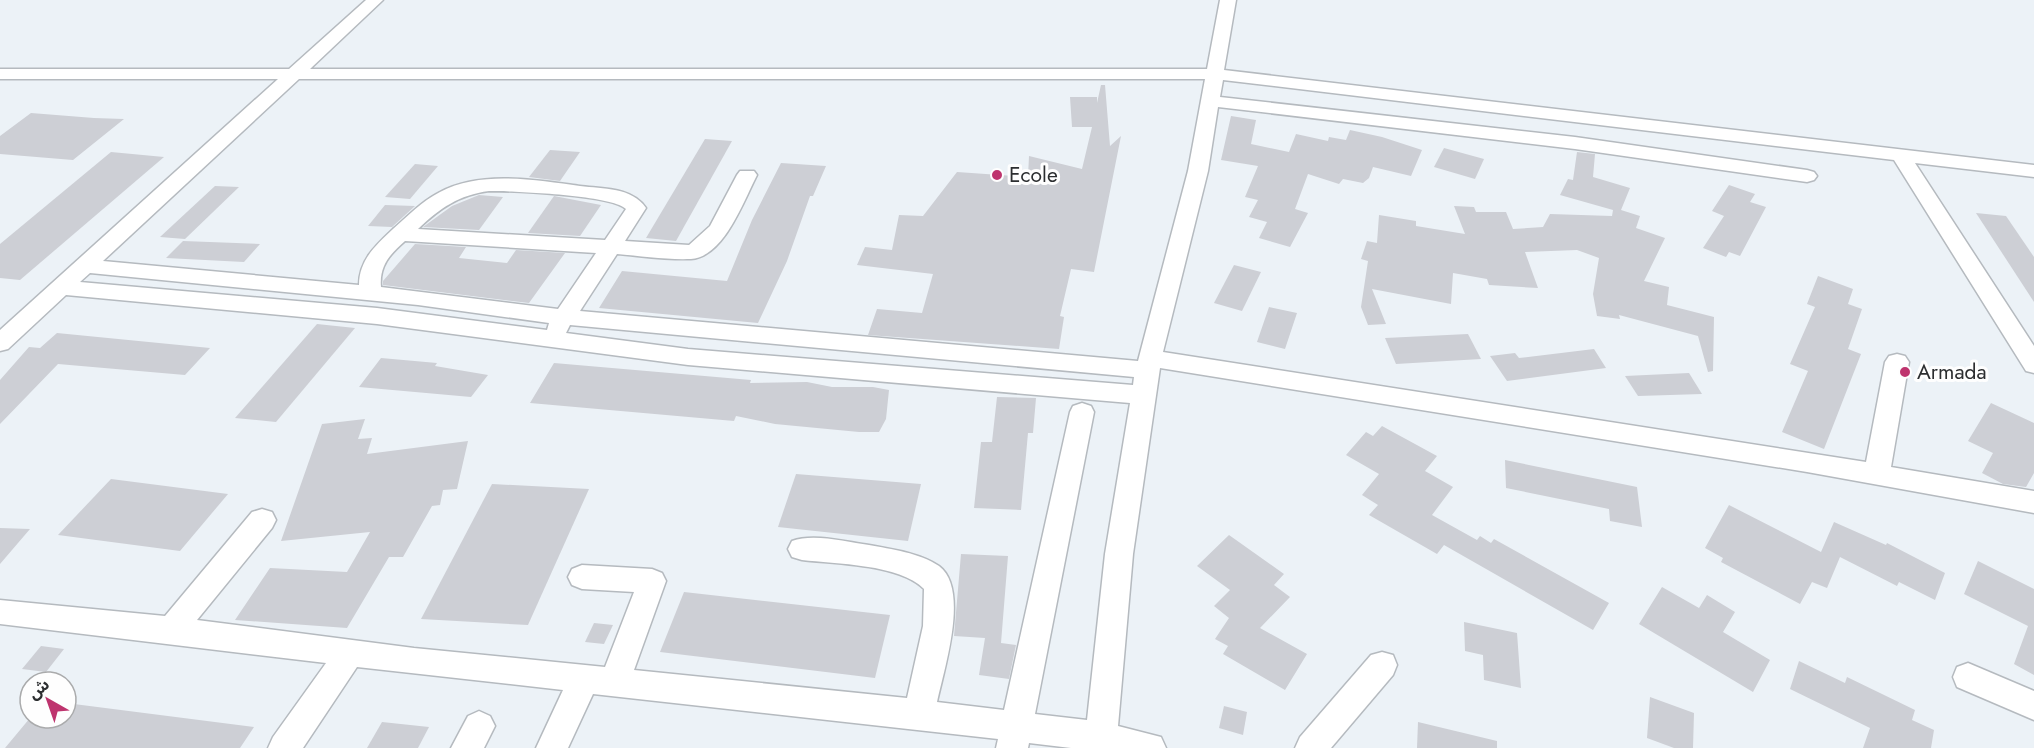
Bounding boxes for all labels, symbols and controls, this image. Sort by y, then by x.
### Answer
place label: Ecole [1009,160,1058,190]
marker: Ecole [990,168,1004,182]
place label: Armada [1917,357,1987,387]
marker: Armada [1898,365,1912,379]
north arrow [18,670,78,730]
text: ش [23,673,55,705]

